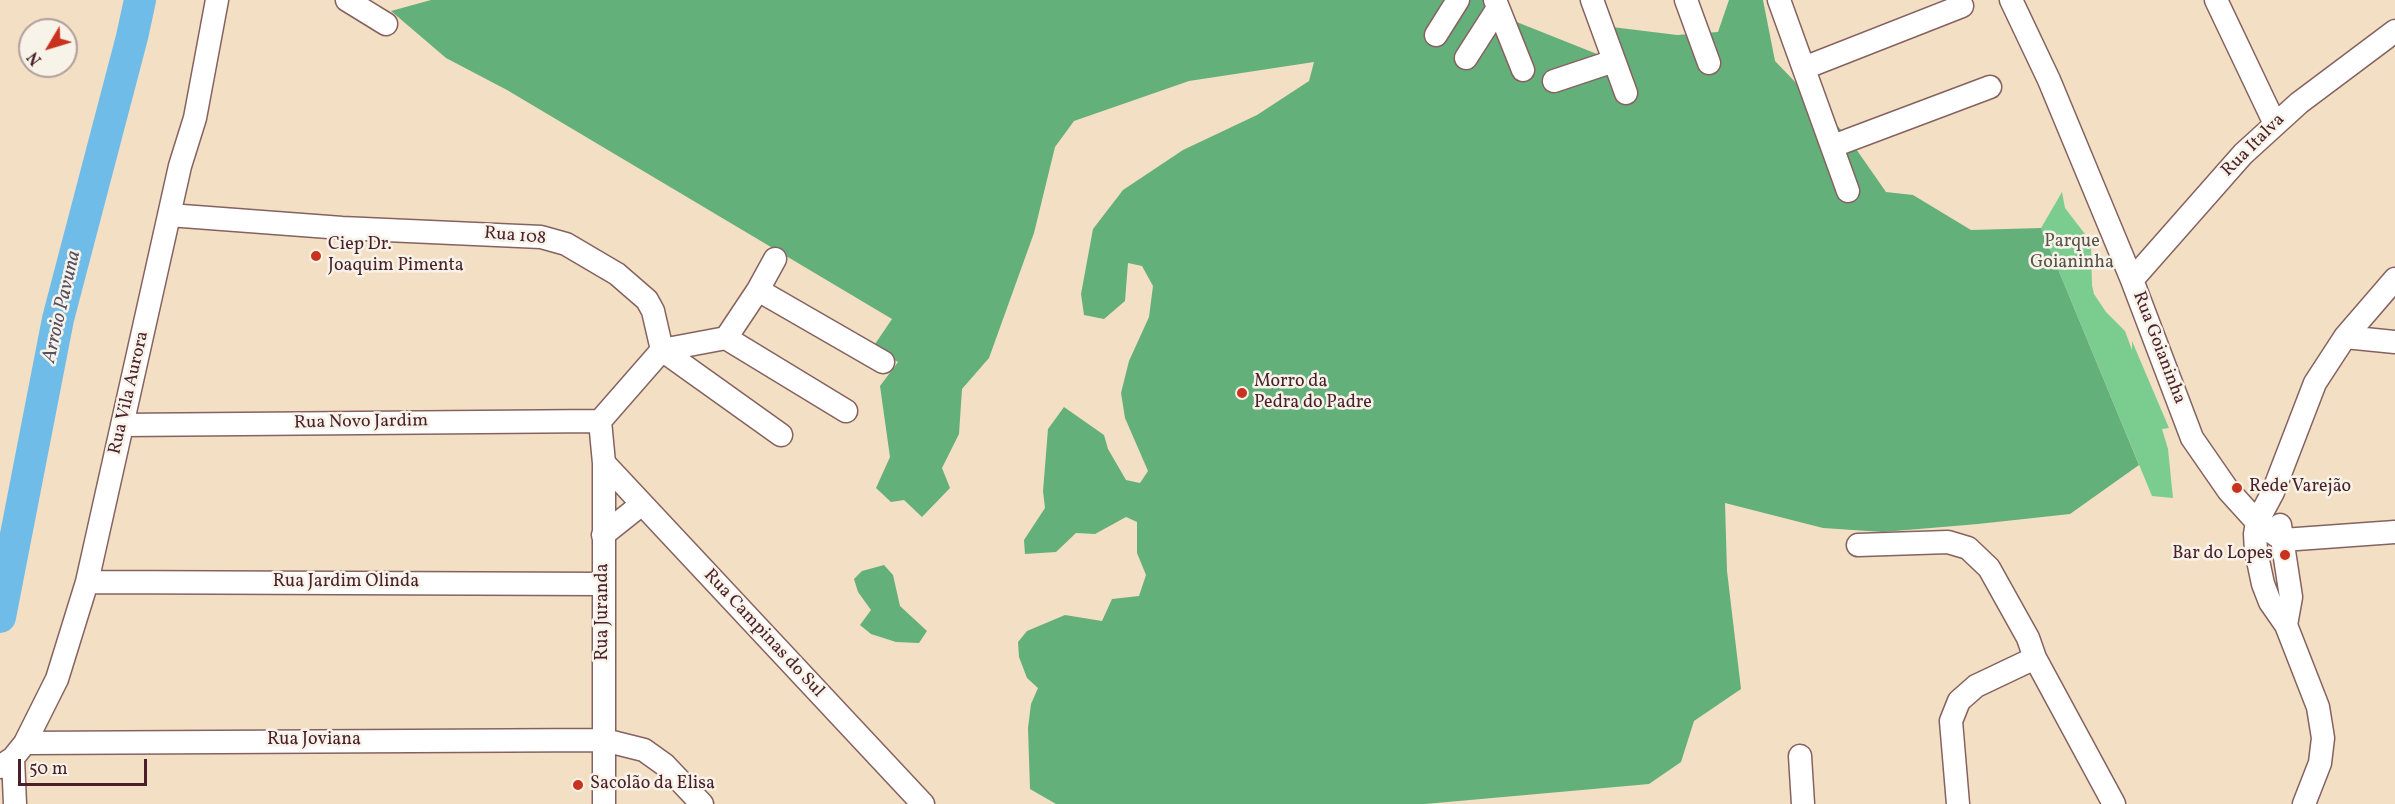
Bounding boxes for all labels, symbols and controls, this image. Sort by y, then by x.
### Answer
north arrow [18,18,78,78]
text: N [23,46,48,69]
street label: Rua Italva [2218,110,2290,182]
street label: Rua 108 [483,224,547,250]
park label: Parque Goianinha [2030,232,2114,274]
place label: Ciep Dr. Joaquim Pimenta [328,235,464,278]
water label: Arroio Pavuna [38,249,88,365]
marker: Ciep Dr. Joaquim Pimenta [309,249,323,263]
street label: Rua Goianinha [2127,289,2189,407]
street label: Rua Vila Aurora [105,329,155,457]
place label: Morro da Pedra do Padre [1254,372,1372,415]
marker: Morro da Pedra do Padre [1235,386,1249,400]
street label: Rua Novo Jardim [294,411,428,435]
place label: Rede Varejão [2249,477,2351,499]
marker: Rede Varejão [2230,481,2244,495]
place label: Bar do Lopes [2172,544,2273,566]
marker: Bar do Lopes [2278,548,2292,562]
street label: Rua Juranda [593,563,615,661]
street label: Rua Campinas do Sul [698,565,828,703]
street label: Rua Jardim Olinda [273,572,419,594]
street label: Rua Joviana [267,730,361,752]
scale bar [21,747,150,785]
text: 50 m [29,757,68,782]
place label: Sacolão da Elisa [590,774,715,796]
marker: Sacolão da Elisa [571,778,585,792]

